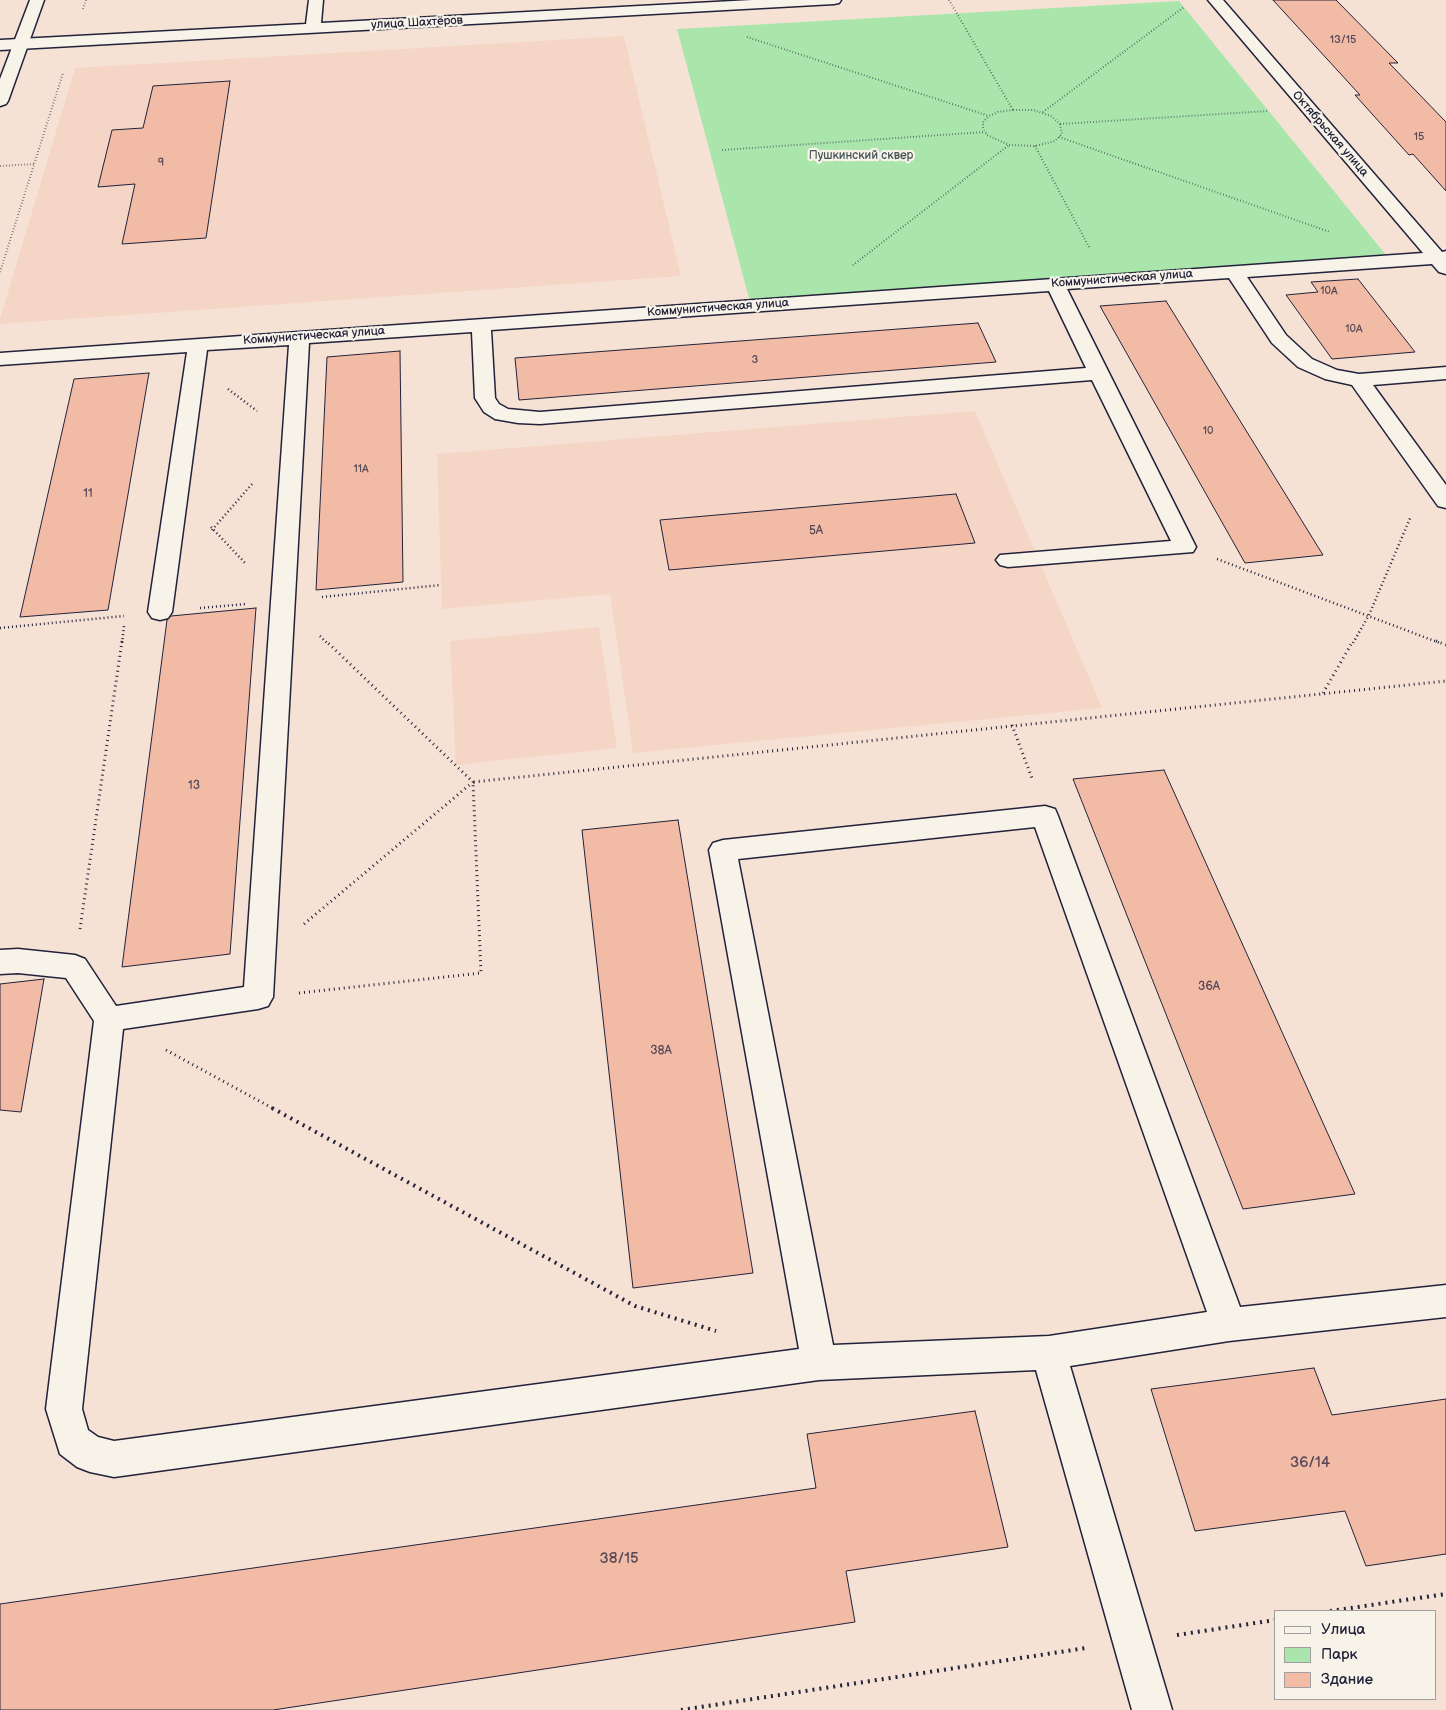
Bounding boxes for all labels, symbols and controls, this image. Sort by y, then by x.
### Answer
street label: улица Шахтёров [371,13,463,33]
house number: 13/15 [1330,33,1356,47]
street label: Октябрьская улица [1289,88,1371,180]
house number: 15 [1414,130,1424,144]
park label: Пушкинский сквер [809,149,913,163]
house number: 9 [158,156,164,170]
street label: Коммунистическая улица [1051,267,1193,291]
house number: 10А [1320,284,1338,298]
street label: Коммунистическая улица [647,296,789,320]
house number: 10А [1345,322,1363,336]
street label: Коммунистическая улица [243,324,385,348]
house number: 3 [752,353,758,367]
house number: 10 [1203,424,1213,438]
house number: 11А [353,462,369,476]
house number: 11 [83,487,93,501]
house number: 5А [809,524,823,538]
house number: 13 [188,779,200,793]
house number: 36А [1198,980,1220,994]
house number: 38А [650,1044,672,1058]
house number: 36/14 [1290,1454,1330,1472]
house number: 38/15 [599,1550,639,1568]
legend [1274,1610,1436,1700]
text: Улица [1321,1620,1365,1639]
text: Парк [1321,1645,1358,1664]
text: Здание [1321,1670,1373,1689]

